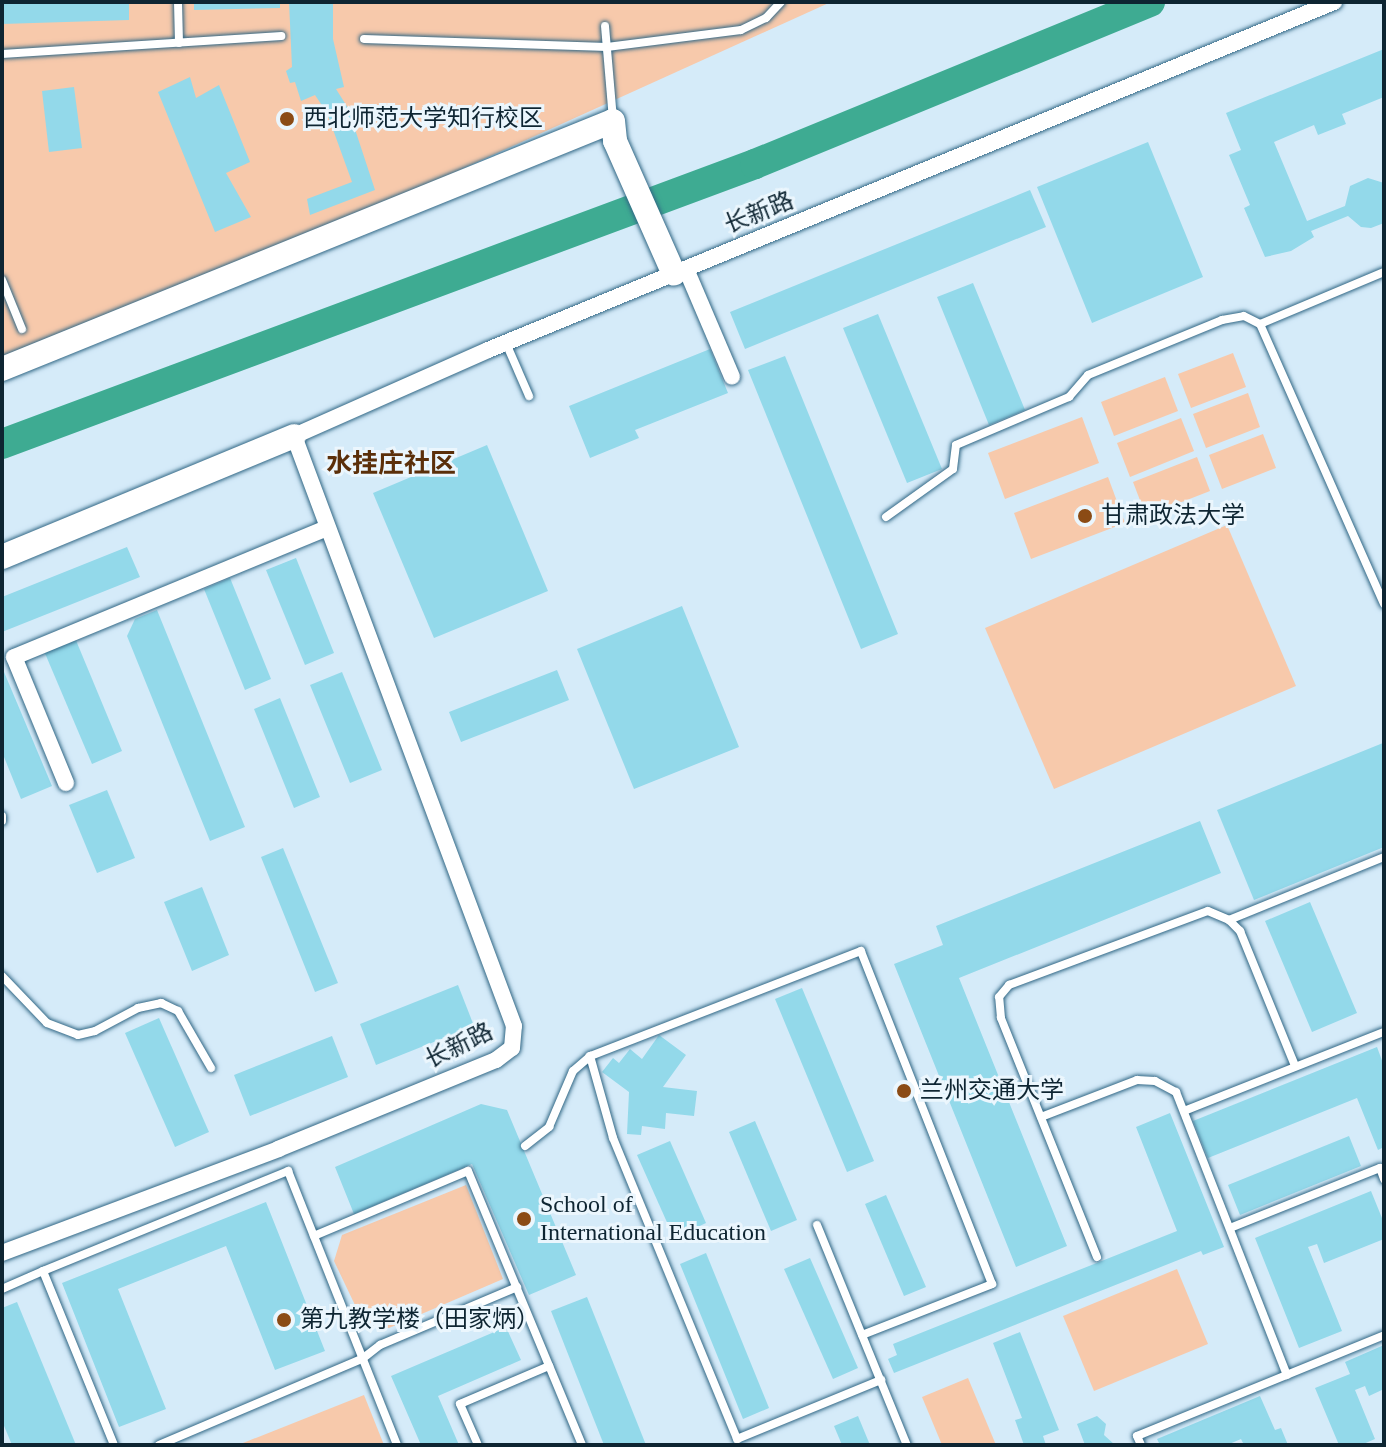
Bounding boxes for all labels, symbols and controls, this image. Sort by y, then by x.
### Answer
place label: 西北师范大学知行校区 [303,105,543,133]
marker: 西北师范大学知行校区 [278,110,296,128]
street label: 长新路 [720,186,798,240]
district label: 水挂庄社区 [326,448,456,480]
place label: 甘肃政法大学 [1101,502,1245,530]
marker: 甘肃政法大学 [1076,507,1094,525]
street label: 长新路 [420,1017,498,1075]
place label: 兰州交通大学 [920,1077,1064,1105]
marker: 兰州交通大学 [895,1082,913,1100]
place label: School of International Education [540,1191,766,1247]
marker: School of International Education [515,1210,533,1228]
place label: 第九教学楼（田家炳） [300,1306,540,1334]
marker: 第九教学楼（田家炳） [275,1311,293,1329]

